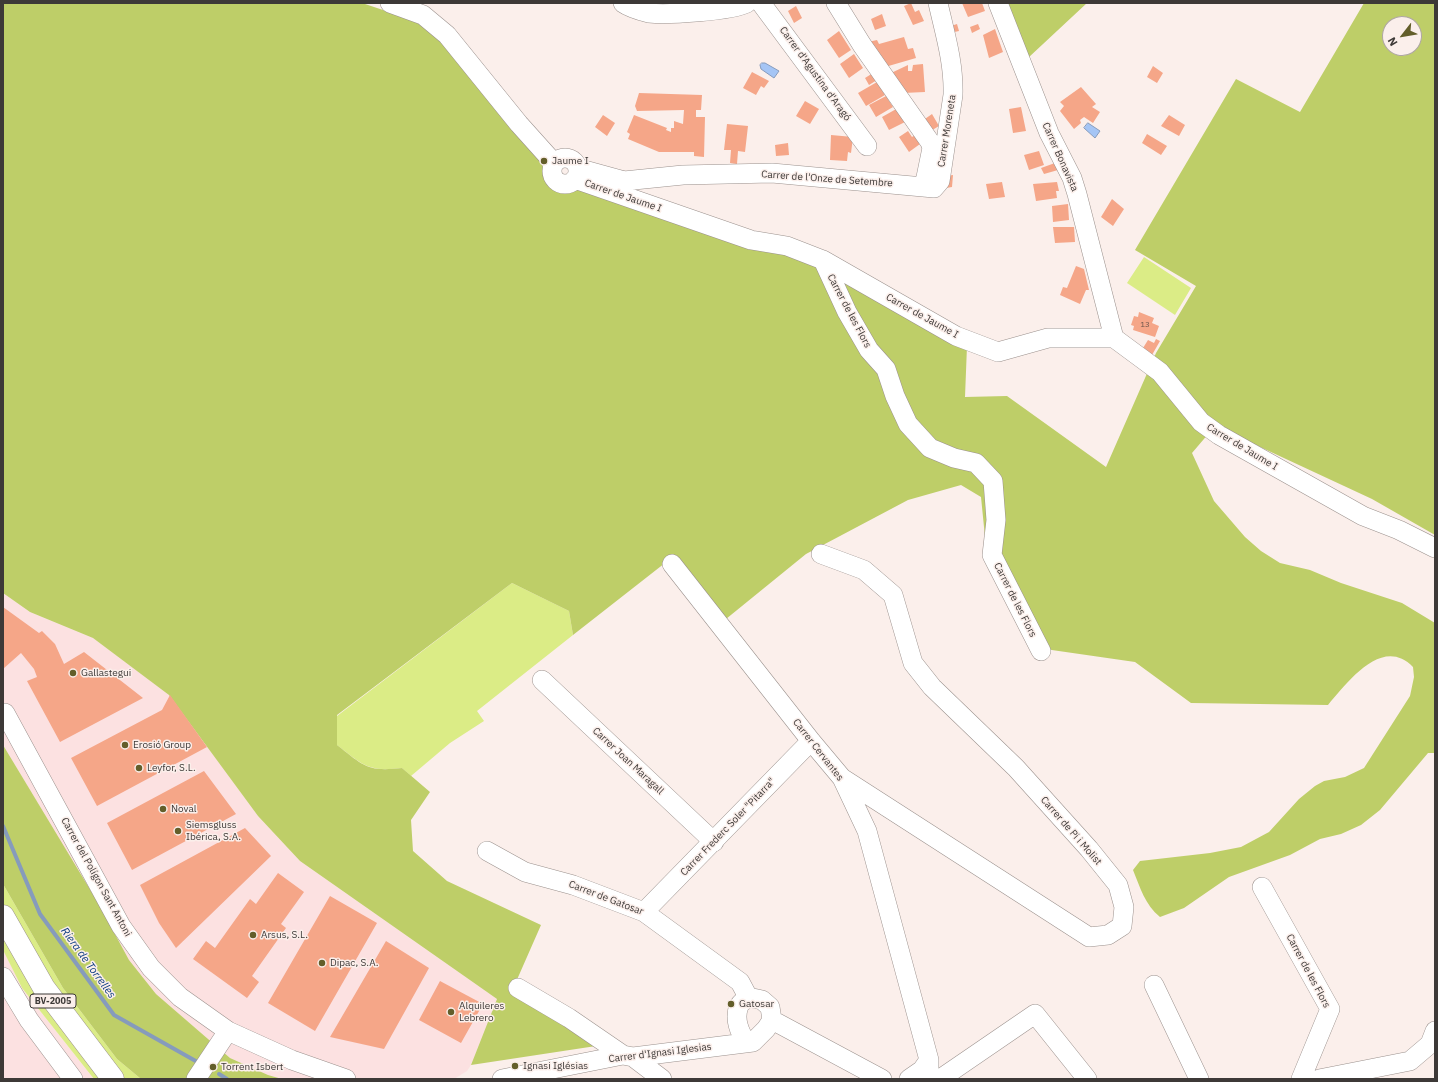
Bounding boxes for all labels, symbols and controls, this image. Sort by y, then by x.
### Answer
north arrow [1382,16,1422,56]
street label: Carrer d'Agustina d'Aragó [777,25,853,123]
text: N [1385,35,1401,49]
street label: Carrer Moreneta [935,94,959,168]
street label: Carrer Bonavista [1039,121,1081,193]
place label: Jaume I [552,155,589,167]
marker: Jaume I [539,156,549,166]
street label: Carrer de l'Onze de Setembre [761,168,893,190]
street label: Carrer de Jaume I [583,177,663,215]
street label: Carrer de les Flors [824,272,874,350]
street label: Carrer de Jaume I [884,291,960,341]
house number: 13 [1140,320,1150,330]
street label: Carrer de Jaume I [1204,421,1280,473]
street label: Carrer de les Flors [991,561,1039,639]
place label: Gallastegui [81,667,131,679]
marker: Gallastegui [68,668,78,678]
street label: Carrer Cervantes [790,717,846,783]
street label: Carrer Joan Maragall [590,725,666,797]
place label: Erosió Group [133,739,191,751]
marker: Erosió Group [120,740,130,750]
place label: Leyfor, S.L. [147,762,196,774]
marker: Leyfor, S.L. [134,763,144,773]
street label: Carrer Frederc Soler "Pitarra" [678,776,778,878]
street label: Carrer de Pi i Molist [1038,794,1104,868]
place label: Noval [171,803,196,815]
marker: Noval [158,804,168,814]
street label: Carrer del Polígon Sant Antoni [58,815,134,939]
place label: Siemsgluss Ibérica, S.A. [186,819,241,842]
marker: Siemsgluss Ibérica, S.A. [173,826,183,836]
street label: Carrer de Gatosar [567,878,645,918]
water label: Riera de Torrelles [58,925,118,1001]
place label: Arsus, S.L. [261,929,308,941]
marker: Arsus, S.L. [248,930,258,940]
street label: Carrer de les Flors [1283,932,1333,1010]
place label: Dipac, S.A. [330,957,378,969]
marker: Dipac, S.A. [317,958,327,968]
road number: BV-2005 [30,994,76,1008]
place label: Gatosar [739,998,774,1010]
marker: Gatosar [726,999,736,1009]
place label: Alquileres Lebrero [459,1000,504,1024]
marker: Alquileres Lebrero [446,1007,456,1017]
street label: Carrer d'Ignasi Iglesias [608,1041,712,1065]
place label: Ignasi Iglésias [523,1060,588,1072]
place label: Torrent Isbert [221,1061,283,1073]
marker: Ignasi Iglésias [510,1061,520,1071]
marker: Torrent Isbert [208,1062,218,1072]

